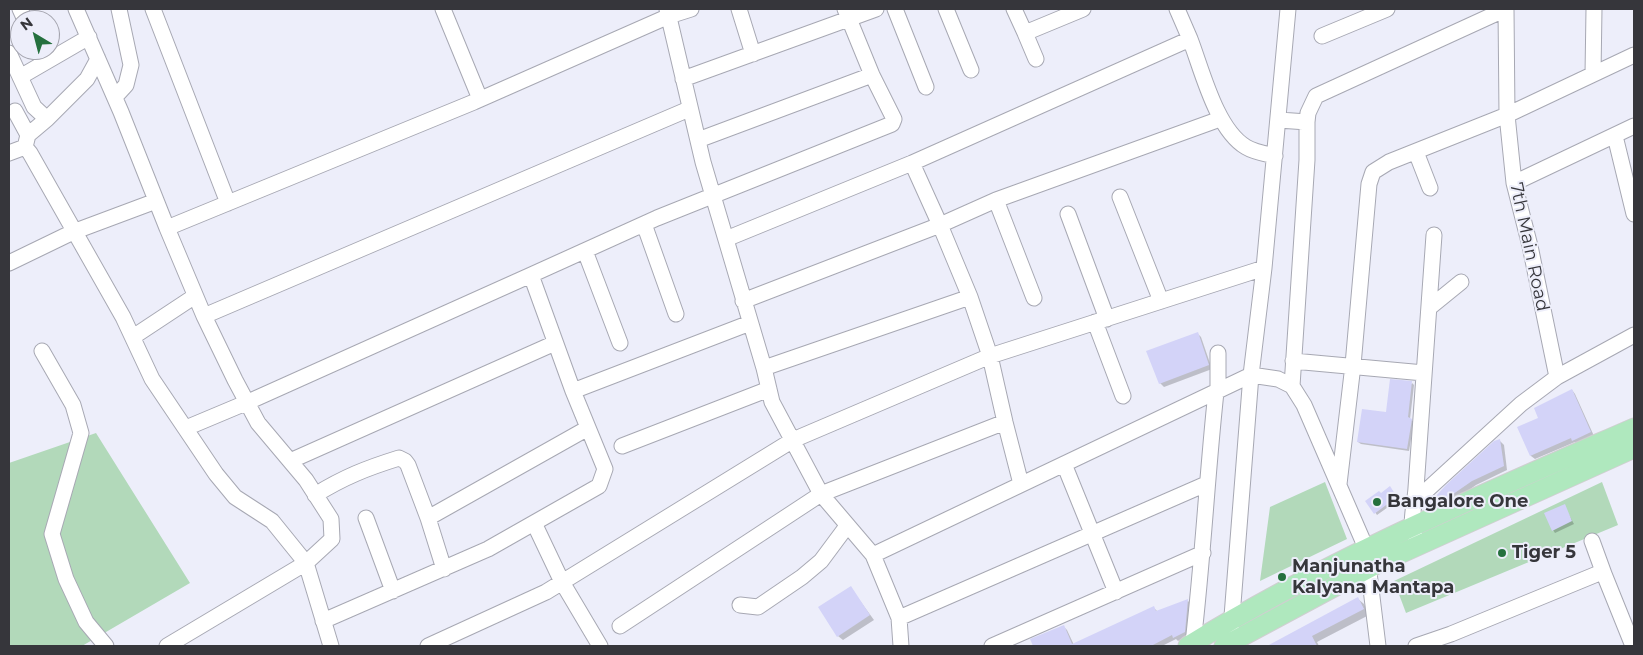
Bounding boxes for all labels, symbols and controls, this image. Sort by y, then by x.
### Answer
north arrow [10,10,60,60]
text: N [17,13,37,34]
street label: 7th Main Road [1505,181,1553,313]
place label: Bangalore One [1387,491,1528,513]
marker: Bangalore One [1371,496,1383,508]
place label: Tiger 5 [1512,542,1576,564]
marker: Tiger 5 [1496,547,1508,559]
place label: Manjunatha Kalyana Mantapa [1292,556,1454,598]
marker: Manjunatha Kalyana Mantapa [1276,571,1288,583]

